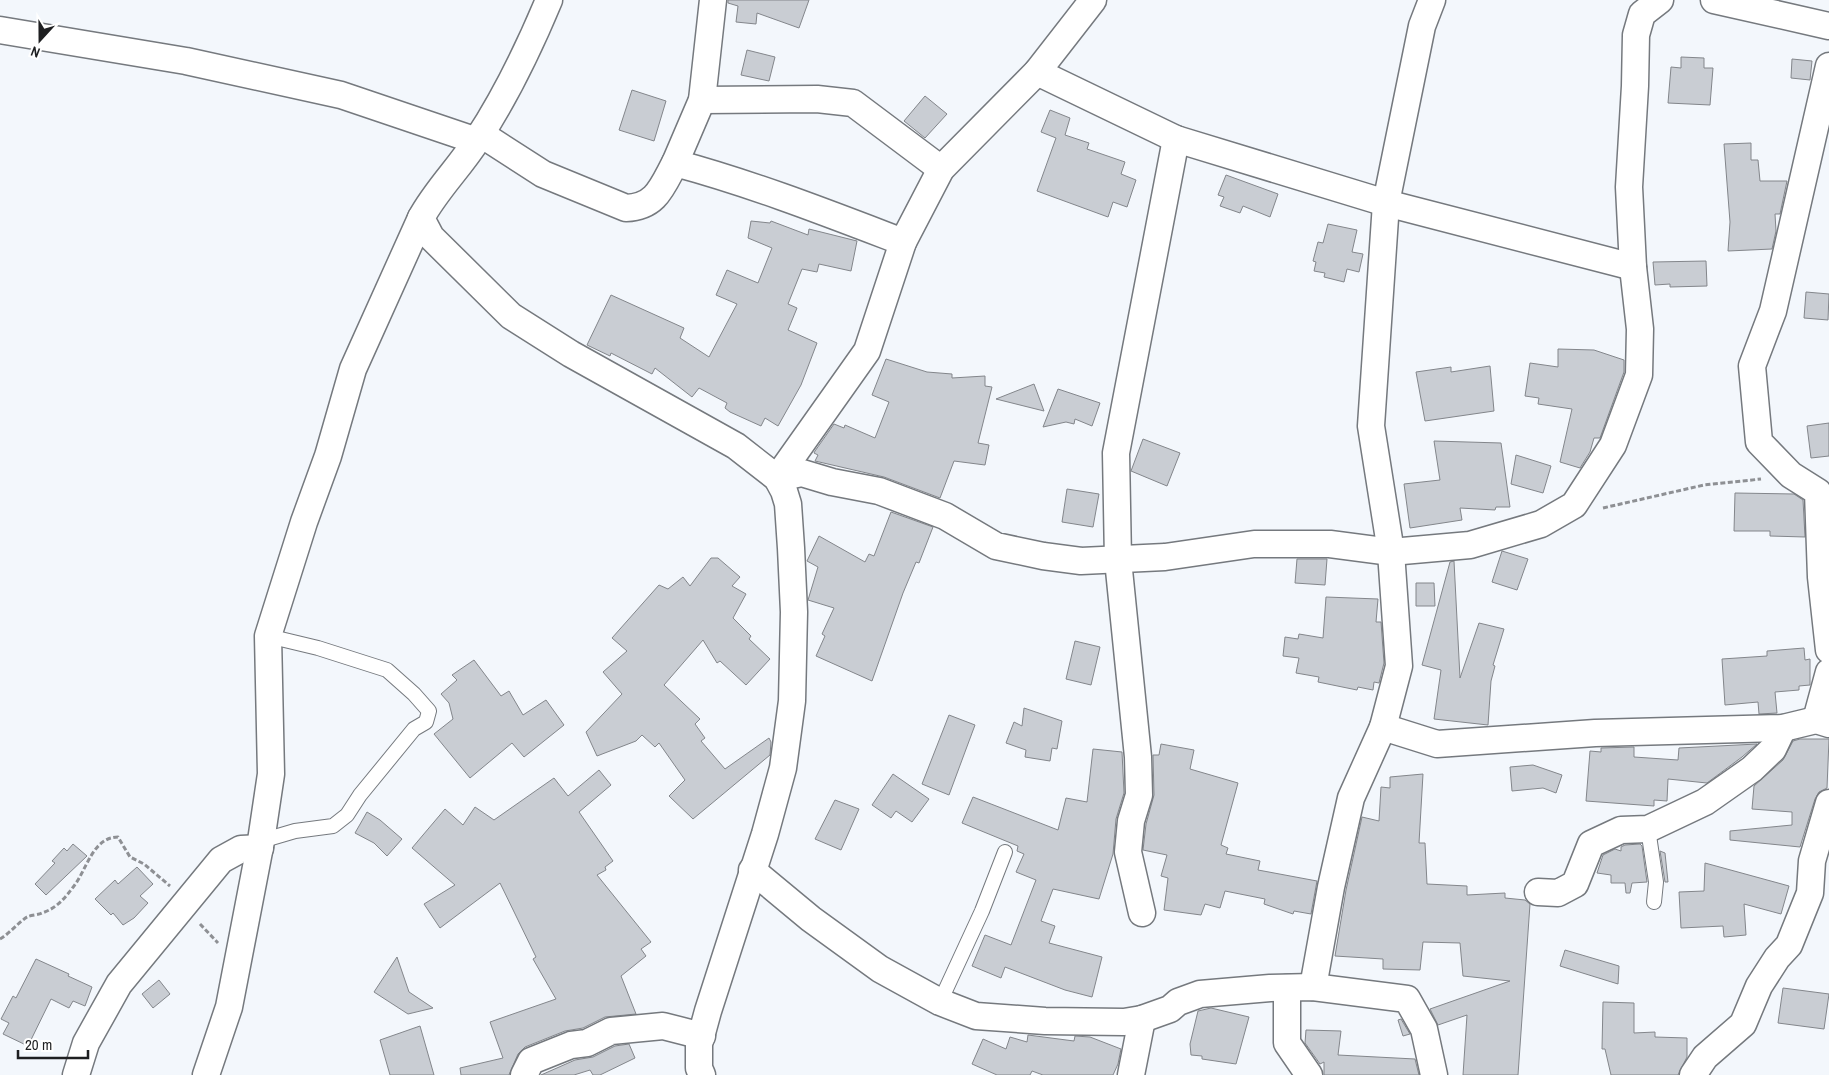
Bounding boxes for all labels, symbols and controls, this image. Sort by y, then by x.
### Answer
north arrow [15,15,65,65]
text: N [28,42,42,62]
scale bar [18,1028,88,1060]
text: 20 m [25,1034,52,1055]

